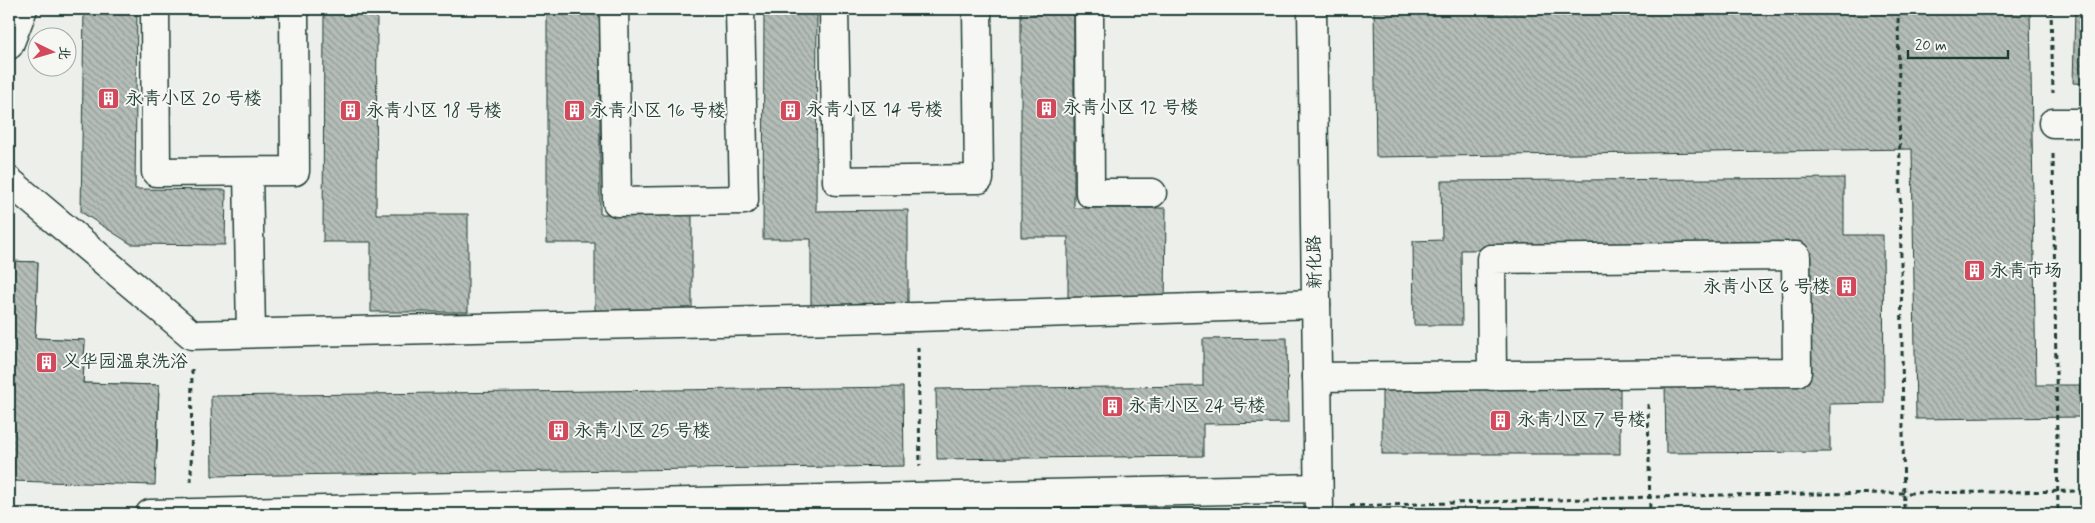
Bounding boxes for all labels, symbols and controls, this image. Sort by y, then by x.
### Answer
north arrow [28,28,78,78]
scale bar [1908,28,2008,60]
text: 20 m [1915,36,1947,56]
text: 北 [54,45,74,61]
building icon: 永青小区 20 号楼 [97,87,121,111]
place label: 永青小区 20 号楼 [125,87,262,111]
building icon: 永青小区 12 号楼 [1035,96,1059,120]
place label: 永青小区 12 号楼 [1063,96,1198,120]
building icon: 永青小区 14 号楼 [778,98,802,122]
place label: 永青小区 14 号楼 [806,98,943,122]
building icon: 永青小区 18 号楼 [338,99,362,123]
place label: 永青小区 18 号楼 [366,99,502,123]
building icon: 永青小区 16 号楼 [562,99,586,123]
place label: 永青小区 16 号楼 [590,99,726,123]
street label: 新化路 [1303,235,1327,289]
building icon: 永青市场 [1962,259,1986,283]
place label: 永青市场 [1990,259,2062,283]
place label: 永青小区 6 号楼 [1703,275,1830,299]
building icon: 永青小区 6 号楼 [1834,275,1858,299]
building icon: 义华园温泉洗浴 [34,350,58,374]
place label: 义华园温泉洗浴 [62,350,188,374]
building icon: 永青小区 24 号楼 [1100,394,1124,418]
place label: 永青小区 24 号楼 [1128,394,1265,418]
building icon: 永青小区 7 号楼 [1489,408,1513,432]
place label: 永青小区 7 号楼 [1517,408,1646,432]
building icon: 永青小区 25 号楼 [546,419,570,443]
place label: 永青小区 25 号楼 [574,419,710,443]

